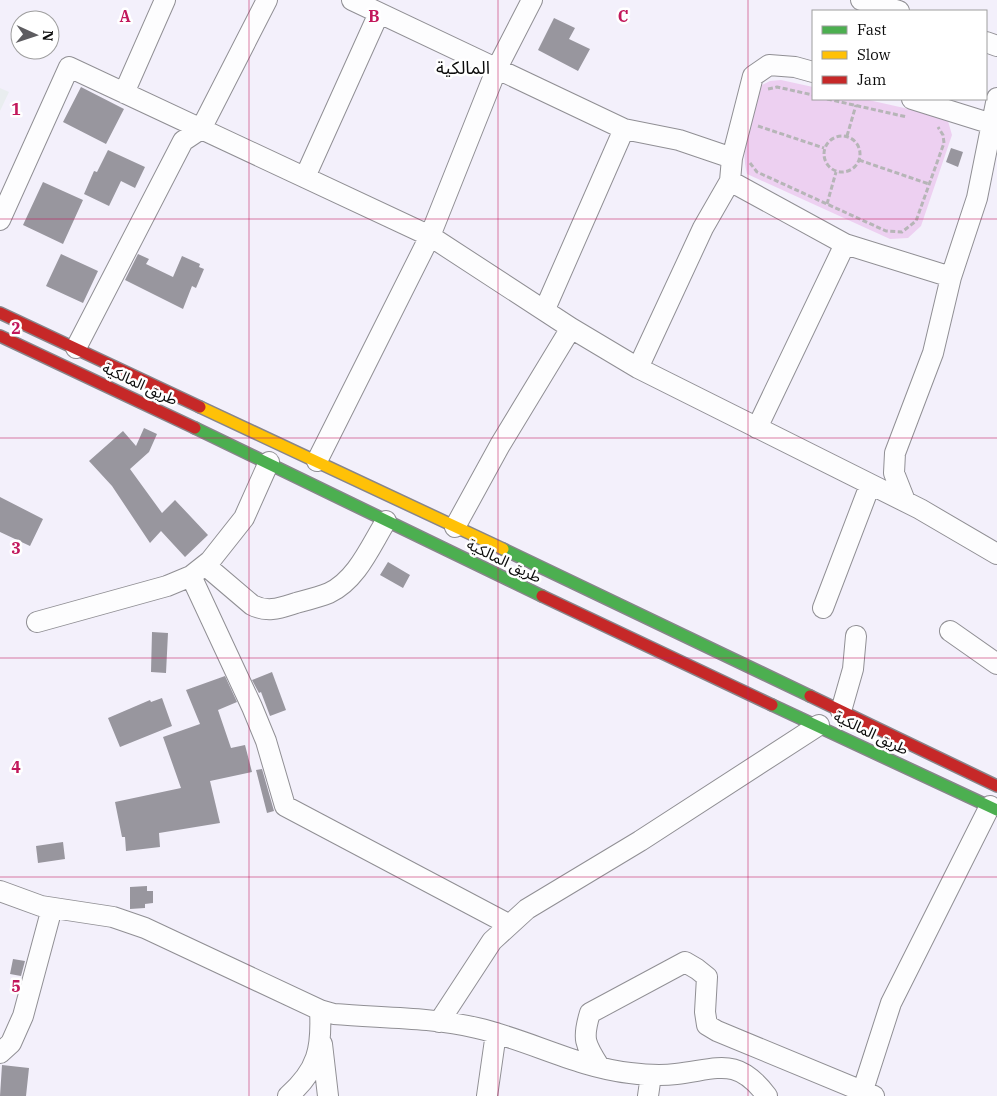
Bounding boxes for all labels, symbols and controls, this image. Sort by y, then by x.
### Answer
text: A [119,6,131,26]
text: B [368,6,380,26]
text: C [618,6,628,26]
north arrow [10,10,60,60]
legend [812,10,987,100]
text: Fast [857,20,887,39]
text: N [39,30,57,42]
text: Slow [857,45,891,64]
district label: المالكية [436,56,490,79]
text: Jam [857,70,886,89]
text: 1 [11,99,21,119]
text: 2 [11,318,21,338]
street label: طريق المالكية [99,358,181,410]
street label: طريق المالكية [463,534,545,588]
text: 3 [11,538,21,558]
street label: طريق المالكية [830,706,912,760]
text: 4 [11,757,21,777]
text: 5 [11,976,21,996]

